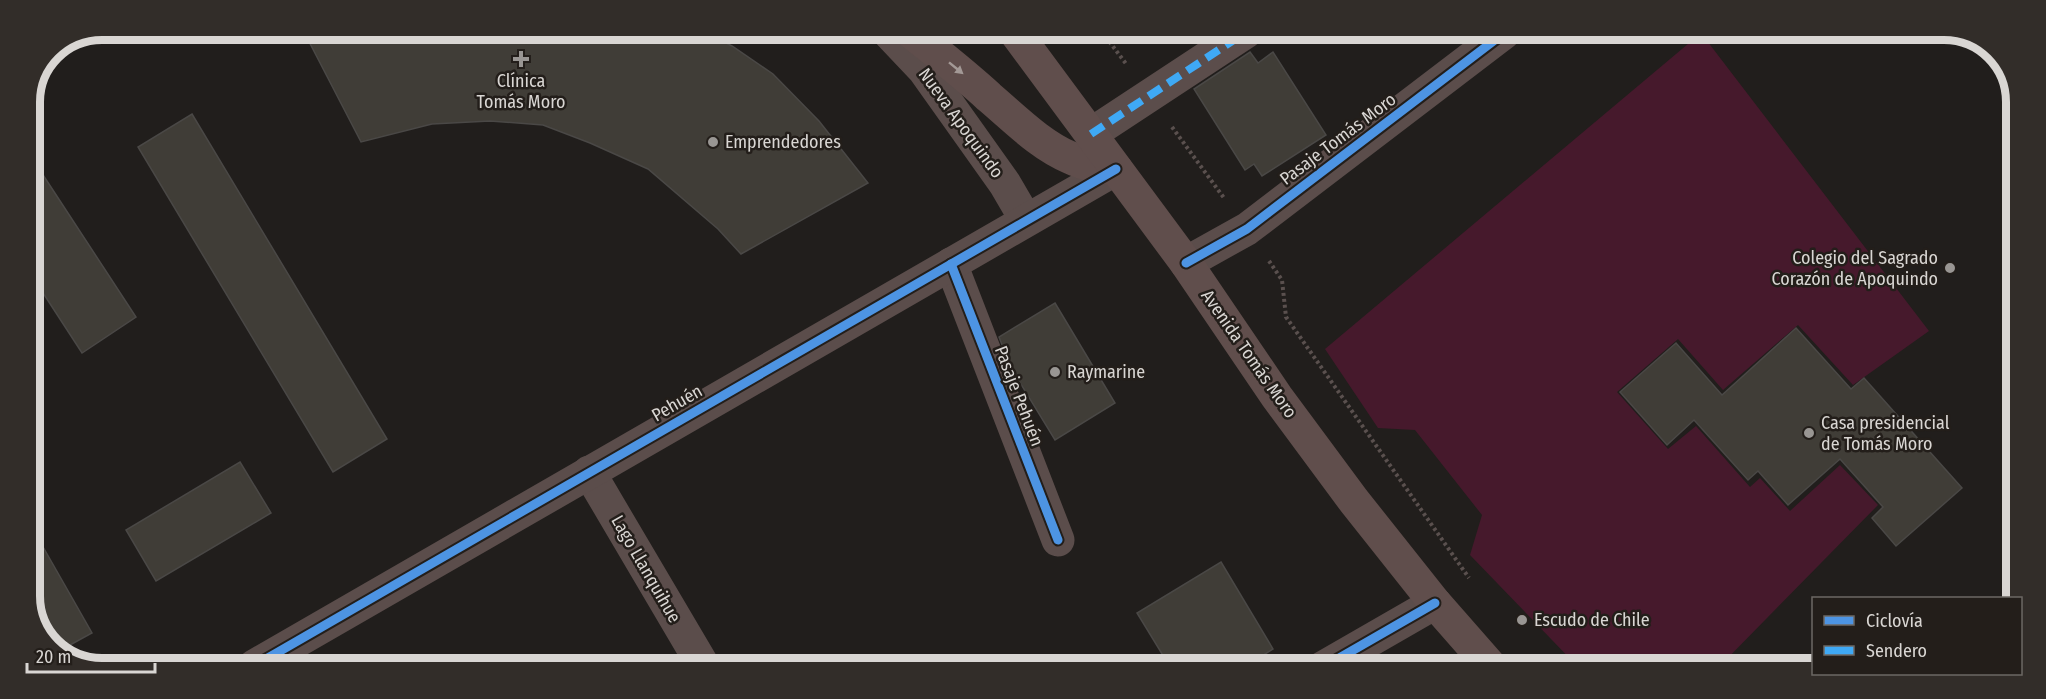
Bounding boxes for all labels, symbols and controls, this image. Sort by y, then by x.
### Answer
marker: Clínica Tomás Moro [512,50,530,68]
one-way arrow [948,62,964,75]
street label: Nueva Apoquindo [914,64,1008,182]
place label: Clínica Tomás Moro [477,70,565,113]
street label: Pasaje Tomás Moro [1276,88,1400,190]
place label: Emprendedores [725,131,841,153]
marker: Emprendedores [706,135,720,149]
place label: Colegio del Sagrado Corazón de Apoquindo [1772,247,1938,290]
marker: Colegio del Sagrado Corazón de Apoquindo [1943,261,1957,275]
street label: Avenida Tomás Moro [1196,286,1302,422]
street label: Pasaje Pehuén [990,343,1048,449]
place label: Raymarine [1067,361,1145,383]
marker: Raymarine [1048,365,1062,379]
street label: Pehuén [648,380,706,426]
place label: Casa presidencial de Tomás Moro [1821,412,1950,455]
marker: Casa presidencial de Tomás Moro [1802,426,1816,440]
street label: Lago Llanquihue [606,511,686,627]
legend [1812,597,2022,675]
place label: Escudo de Chile [1534,609,1650,631]
text: Ciclovía [1866,610,1923,632]
marker: Escudo de Chile [1515,613,1529,627]
scale bar [27,636,154,674]
text: Sendero [1866,640,1927,662]
text: 20 m [36,646,71,668]

